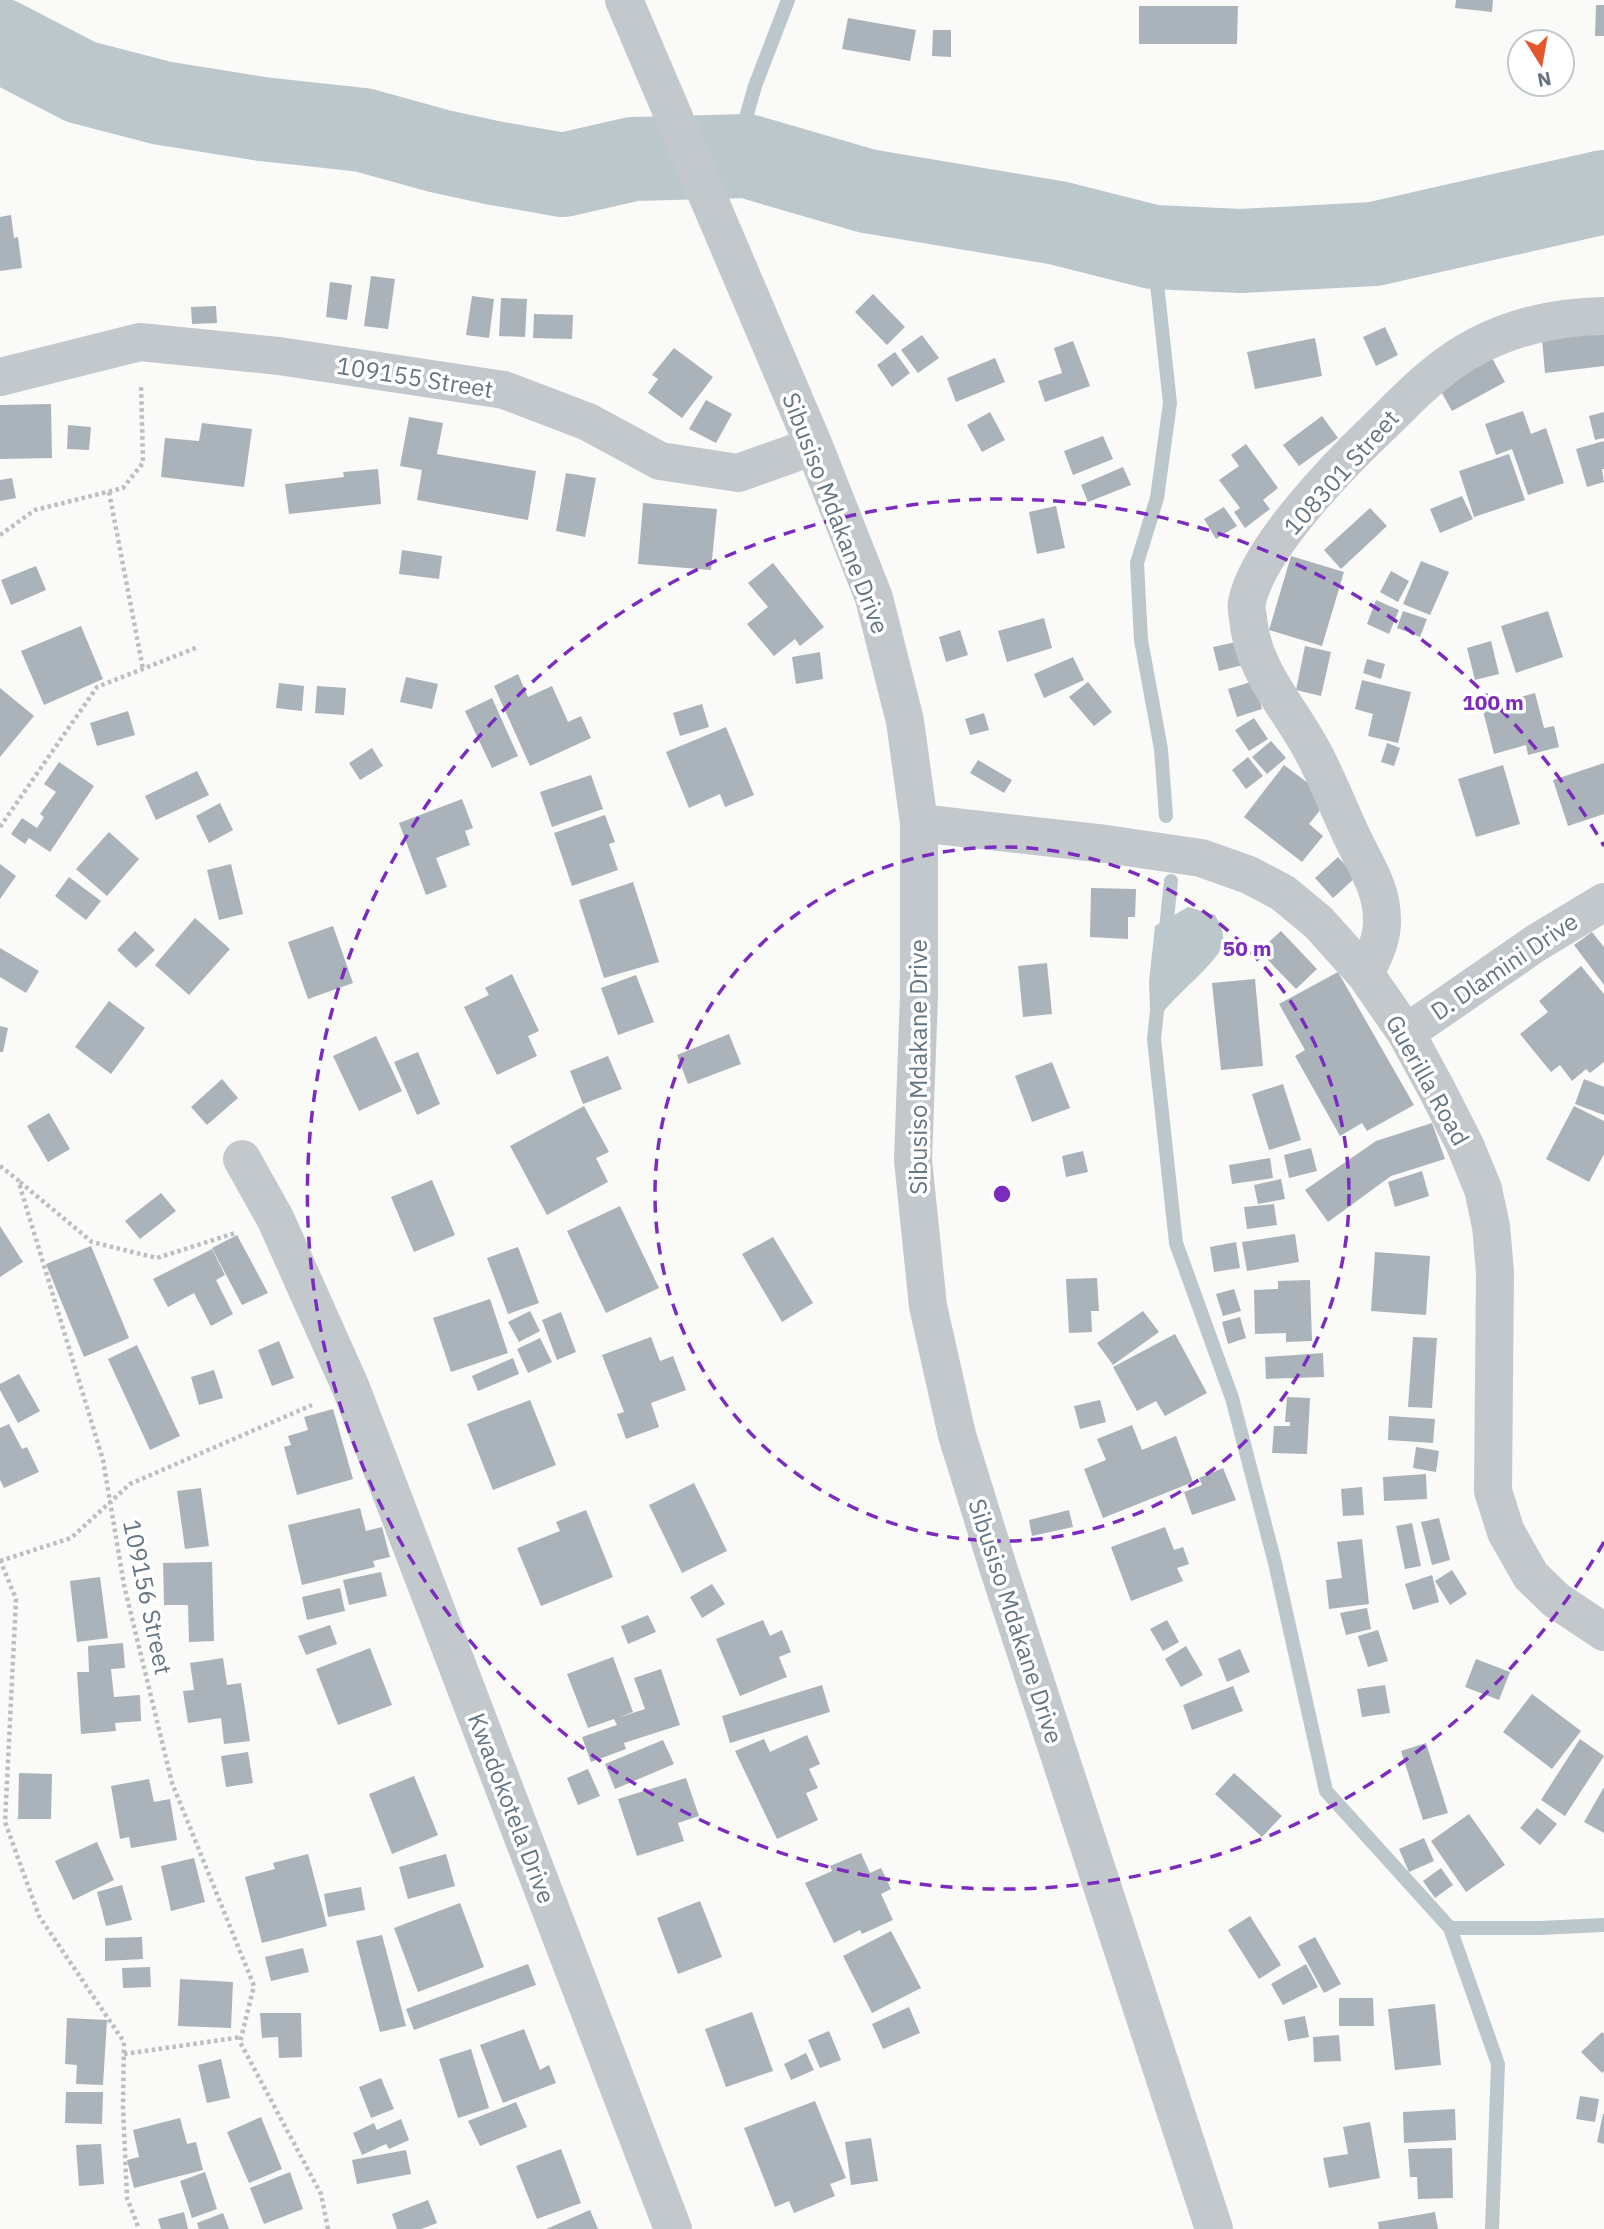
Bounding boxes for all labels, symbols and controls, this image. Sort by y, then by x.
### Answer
north arrow [1506,28,1576,98]
text: N [1535,67,1553,93]
street label: 109155 Street [335,349,495,405]
street label: Sibusiso Mdakane Drive [775,388,897,638]
street label: 108301 Street [1276,403,1406,541]
text: 100 m [1462,688,1524,716]
street label: D. Dlamini Drive [1424,905,1584,1027]
text: 50 m [1223,934,1271,962]
street label: Sibusiso Mdakane Drive [902,939,934,1195]
street label: Guerilla Road [1379,1009,1477,1151]
centre of rings [990,1182,1014,1206]
street label: Sibusiso Mdakane Drive [961,1494,1071,1748]
street label: 109156 Street [116,1516,180,1678]
street label: Kwadokotela Drive [461,1708,563,1908]

